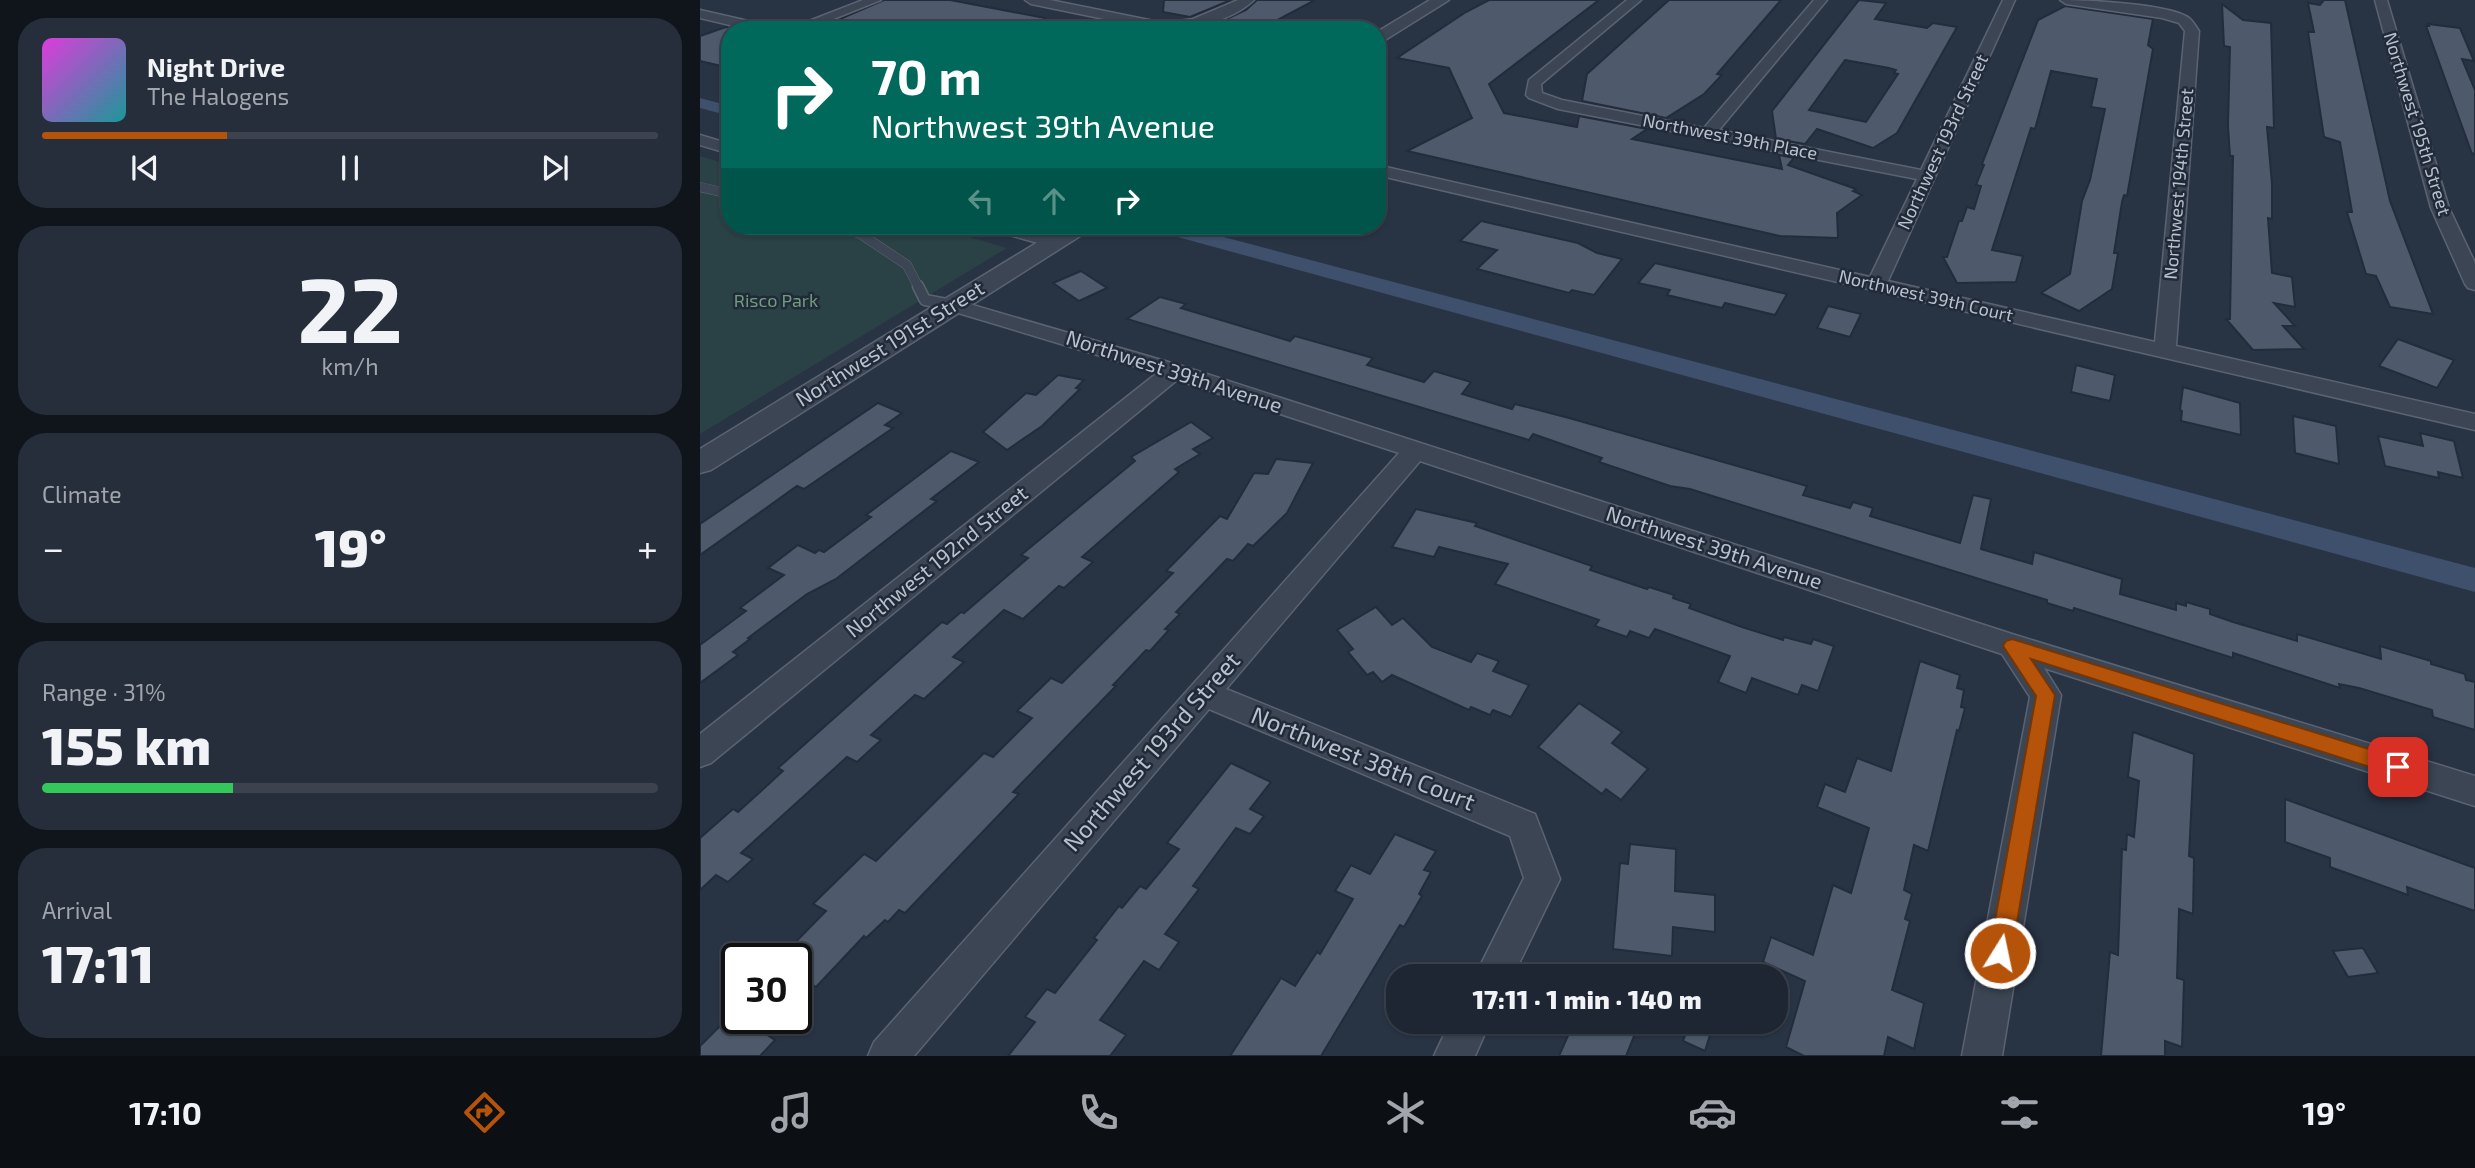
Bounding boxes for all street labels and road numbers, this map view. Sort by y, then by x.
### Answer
street label: Northwest 195th Street [2380,29,2456,218]
street label: Northwest 193rd Street [1892,50,1992,233]
street label: Northwest 194th Street [2159,87,2197,280]
street label: Northwest 39th Place [1641,108,1820,164]
street label: Northwest 39th Court [1837,264,2016,326]
street label: Northwest 191st Street [790,274,988,411]
street label: Northwest 39th Avenue [1063,324,1286,417]
street label: Northwest 192nd Street [840,480,1032,642]
street label: Northwest 39th Avenue [1603,500,1826,593]
street label: Northwest 193rd Street [1056,646,1245,857]
street label: Northwest 38th Court [1247,699,1480,816]

